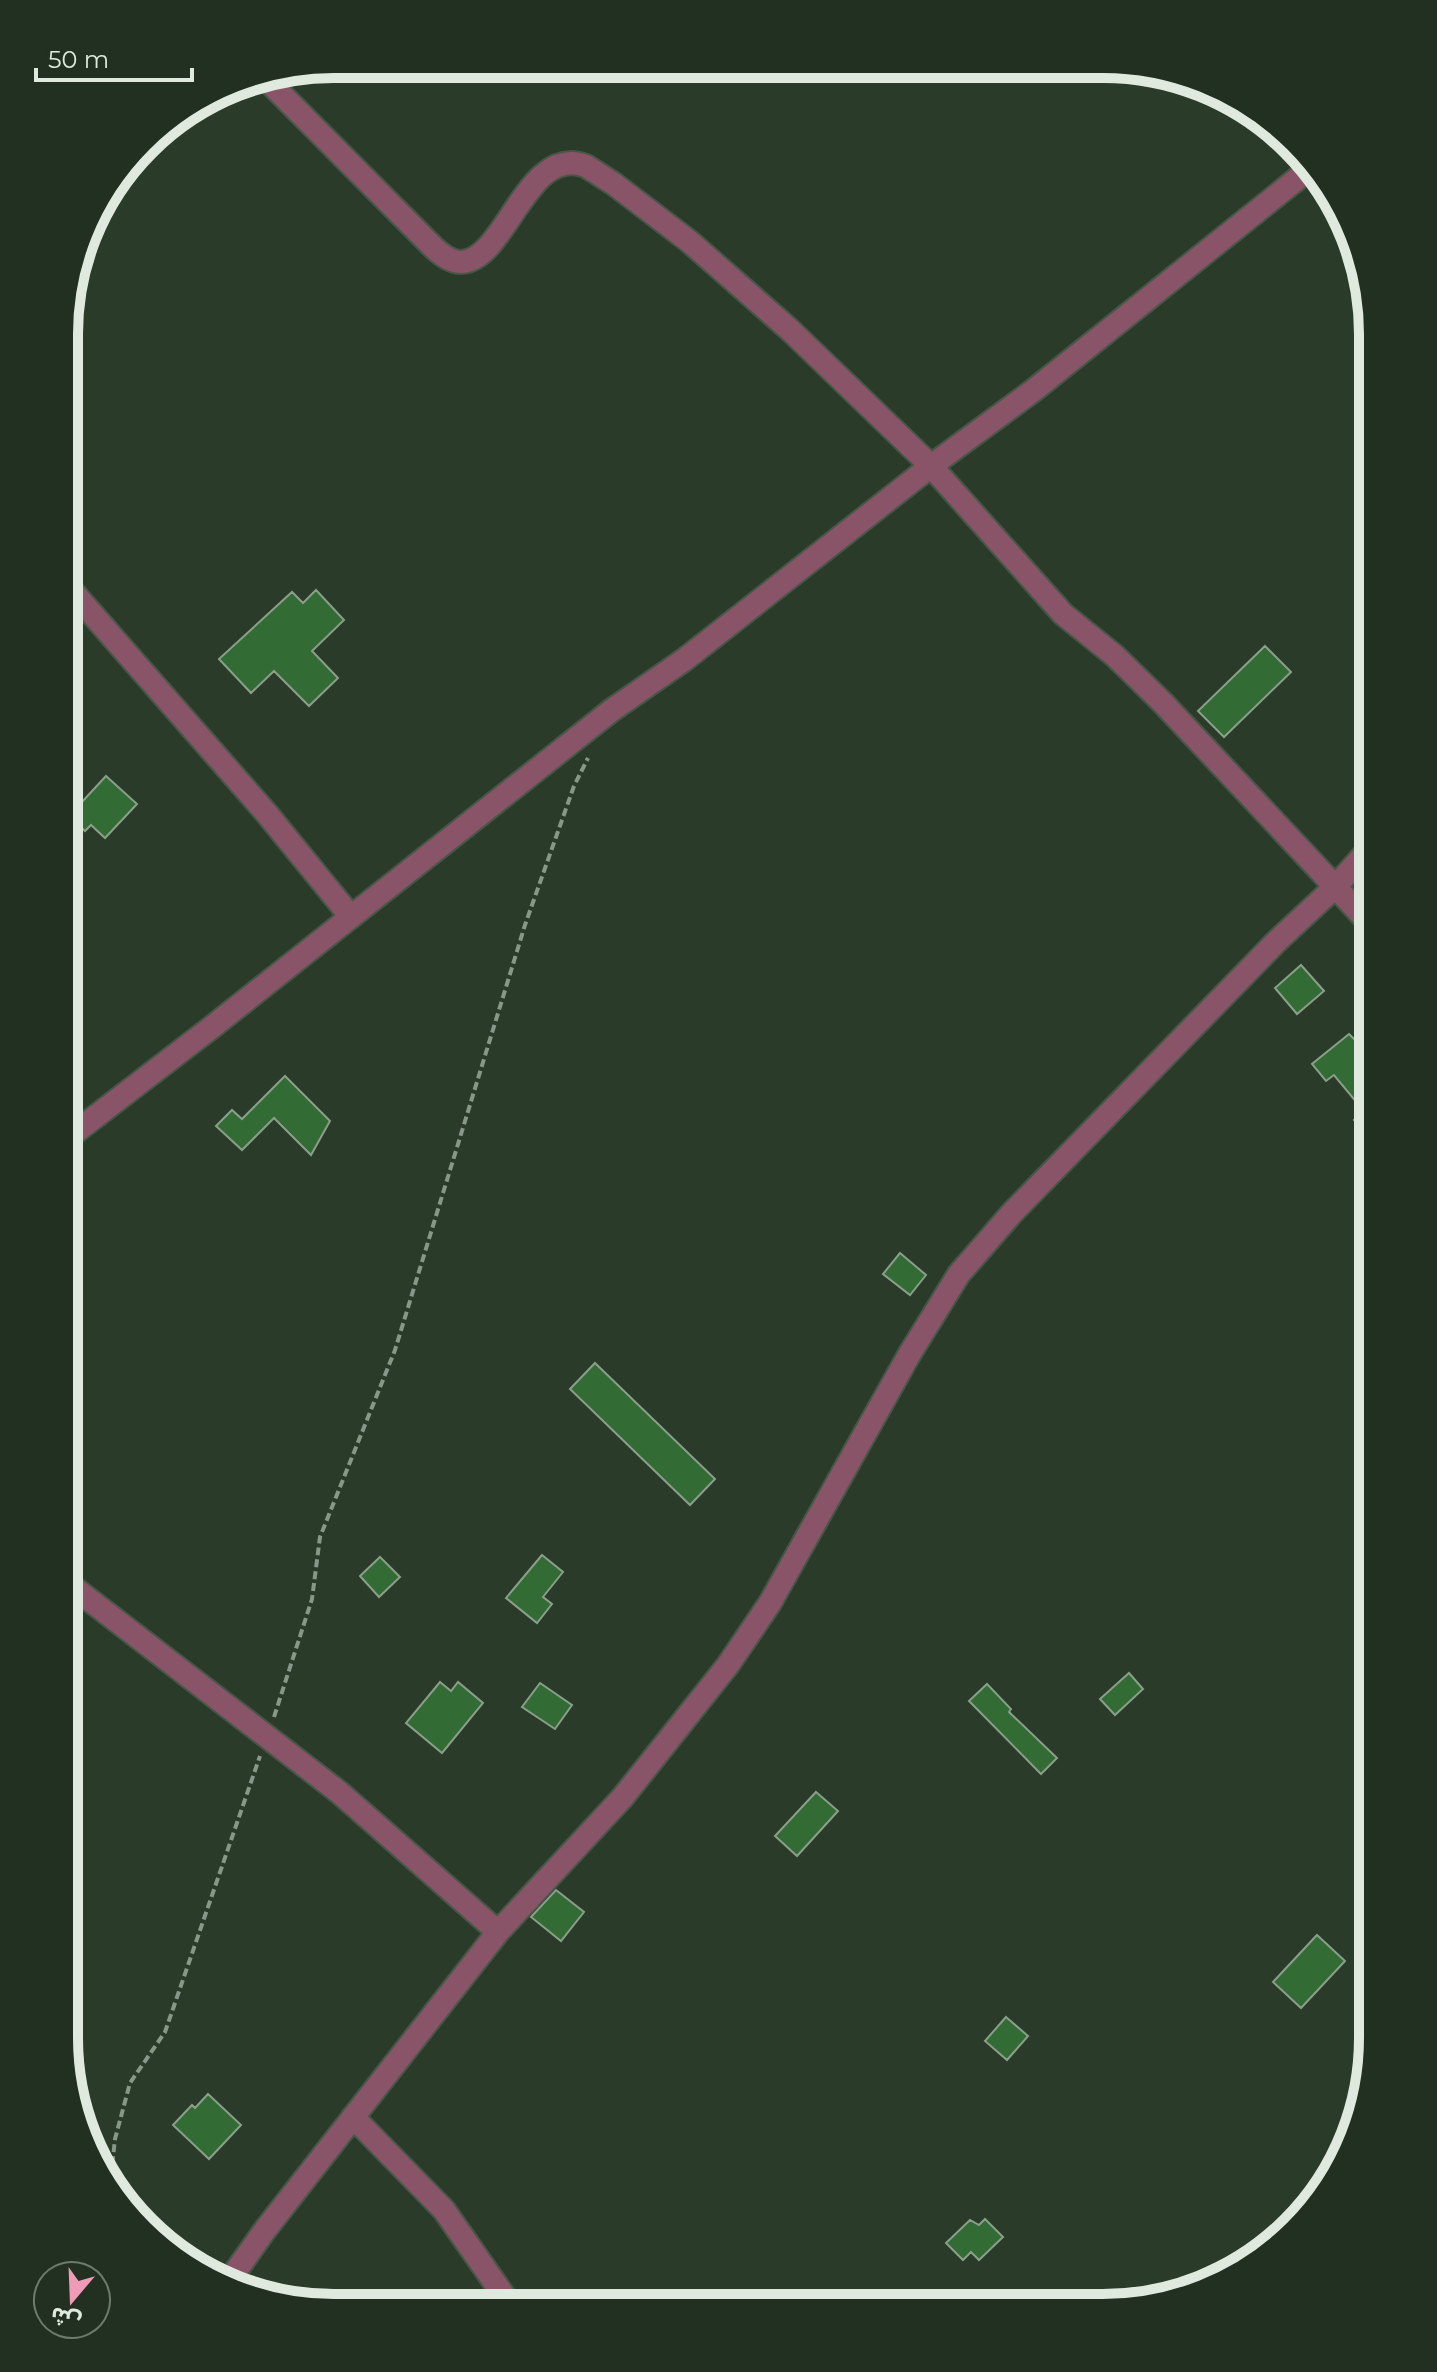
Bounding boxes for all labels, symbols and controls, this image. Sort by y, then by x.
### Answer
scale bar [36,32,192,82]
text: 50 m [48,45,109,74]
north arrow [32,2260,112,2340]
text: ش [47,2301,84,2336]

